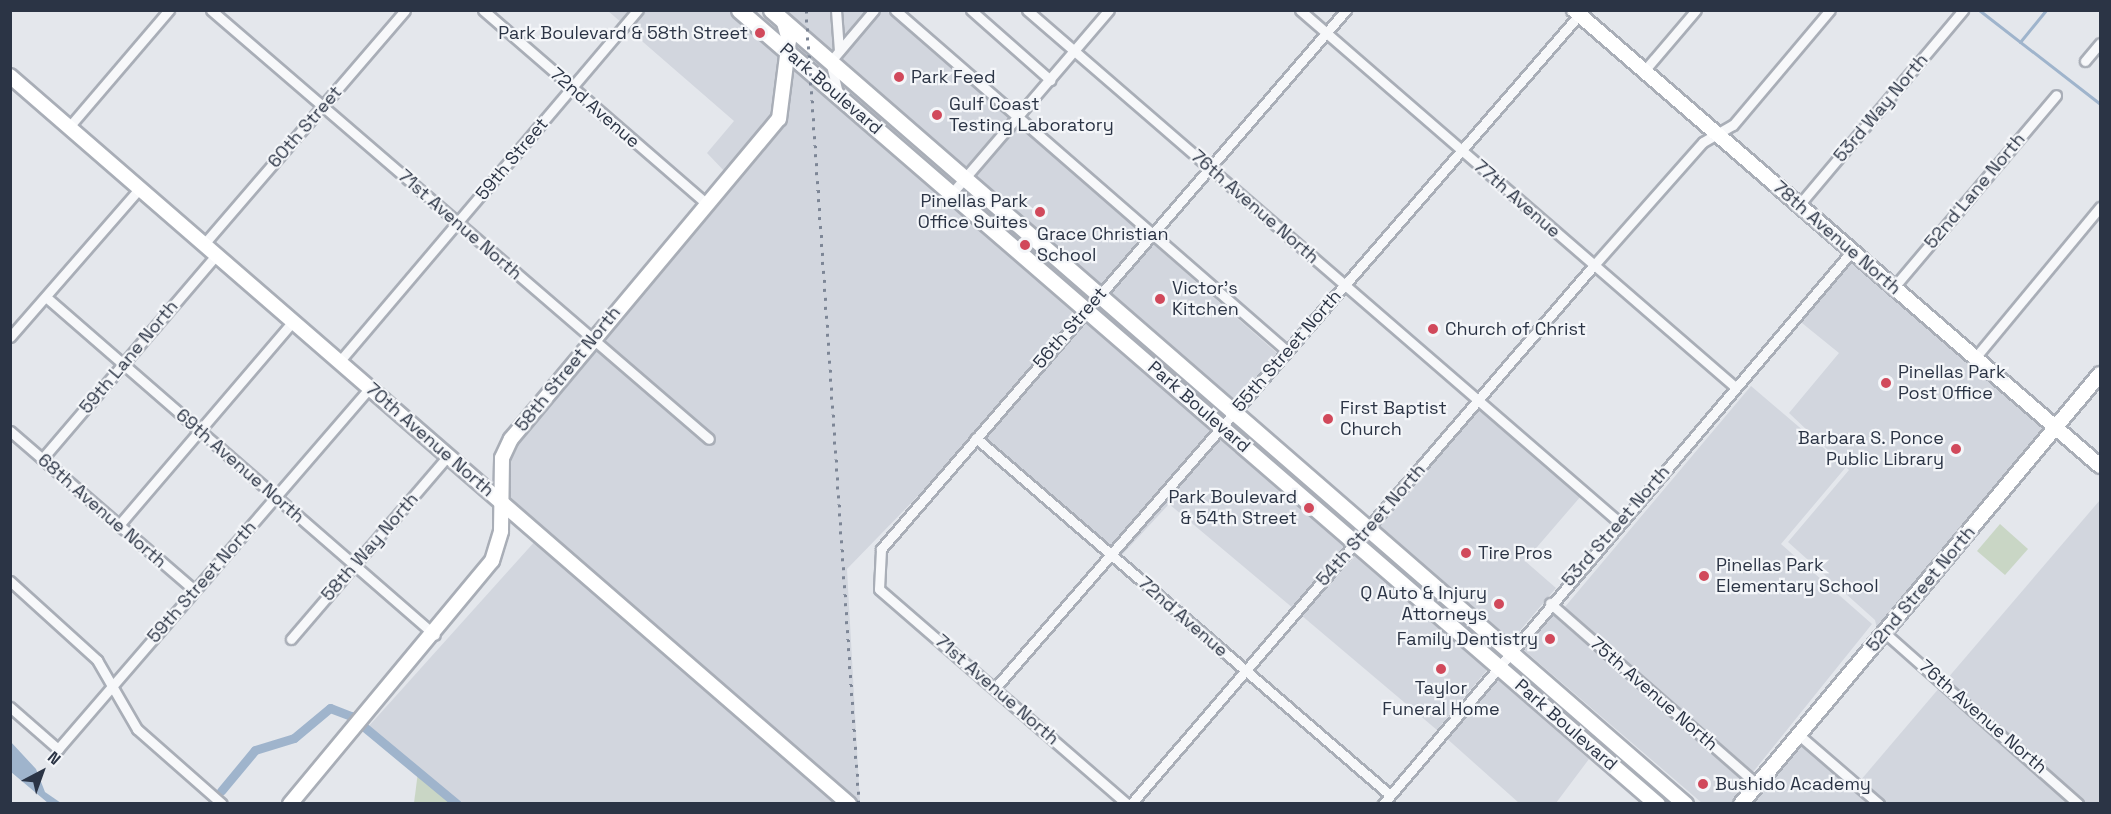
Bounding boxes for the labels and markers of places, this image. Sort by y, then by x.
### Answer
place label: Park Boulevard & 58th Street [498,22,748,44]
marker: Park Boulevard & 58th Street [753,26,767,40]
place label: Park Feed [911,66,996,88]
marker: Park Feed [892,70,906,84]
place label: Gulf Coast Testing Laboratory [949,94,1114,136]
marker: Gulf Coast Testing Laboratory [930,108,944,122]
place label: Pinellas Park Office Suites [918,191,1028,234]
marker: Pinellas Park Office Suites [1033,205,1047,219]
place label: Grace Christian School [1037,224,1169,266]
marker: Grace Christian School [1018,238,1032,252]
place label: Victor's Kitchen [1172,278,1239,320]
marker: Victor's Kitchen [1153,292,1167,306]
place label: Church of Christ [1445,318,1586,340]
marker: Church of Christ [1426,322,1440,336]
place label: Pinellas Park Post Office [1898,362,2006,404]
marker: Pinellas Park Post Office [1879,376,1893,390]
place label: First Baptist Church [1340,398,1447,440]
marker: First Baptist Church [1321,412,1335,426]
place label: Barbara S. Ponce Public Library [1797,428,1944,470]
marker: Barbara S. Ponce Public Library [1949,442,1963,456]
place label: Park Boulevard & 54th Street [1168,487,1297,530]
marker: Park Boulevard & 54th Street [1302,501,1316,515]
place label: Tire Pros [1478,542,1552,564]
marker: Tire Pros [1459,546,1473,560]
place label: Pinellas Park Elementary School [1716,555,1879,598]
marker: Pinellas Park Elementary School [1697,569,1711,583]
place label: Q Auto & Injury Attorneys [1360,583,1487,626]
marker: Q Auto & Injury Attorneys [1492,597,1506,611]
place label: Family Dentistry [1397,628,1538,650]
marker: Family Dentistry [1543,632,1557,646]
marker: Taylor Funeral Home [1434,662,1448,676]
place label: Taylor Funeral Home [1382,678,1500,720]
place label: Bushido Academy [1715,773,1871,795]
marker: Bushido Academy [1696,777,1710,791]

